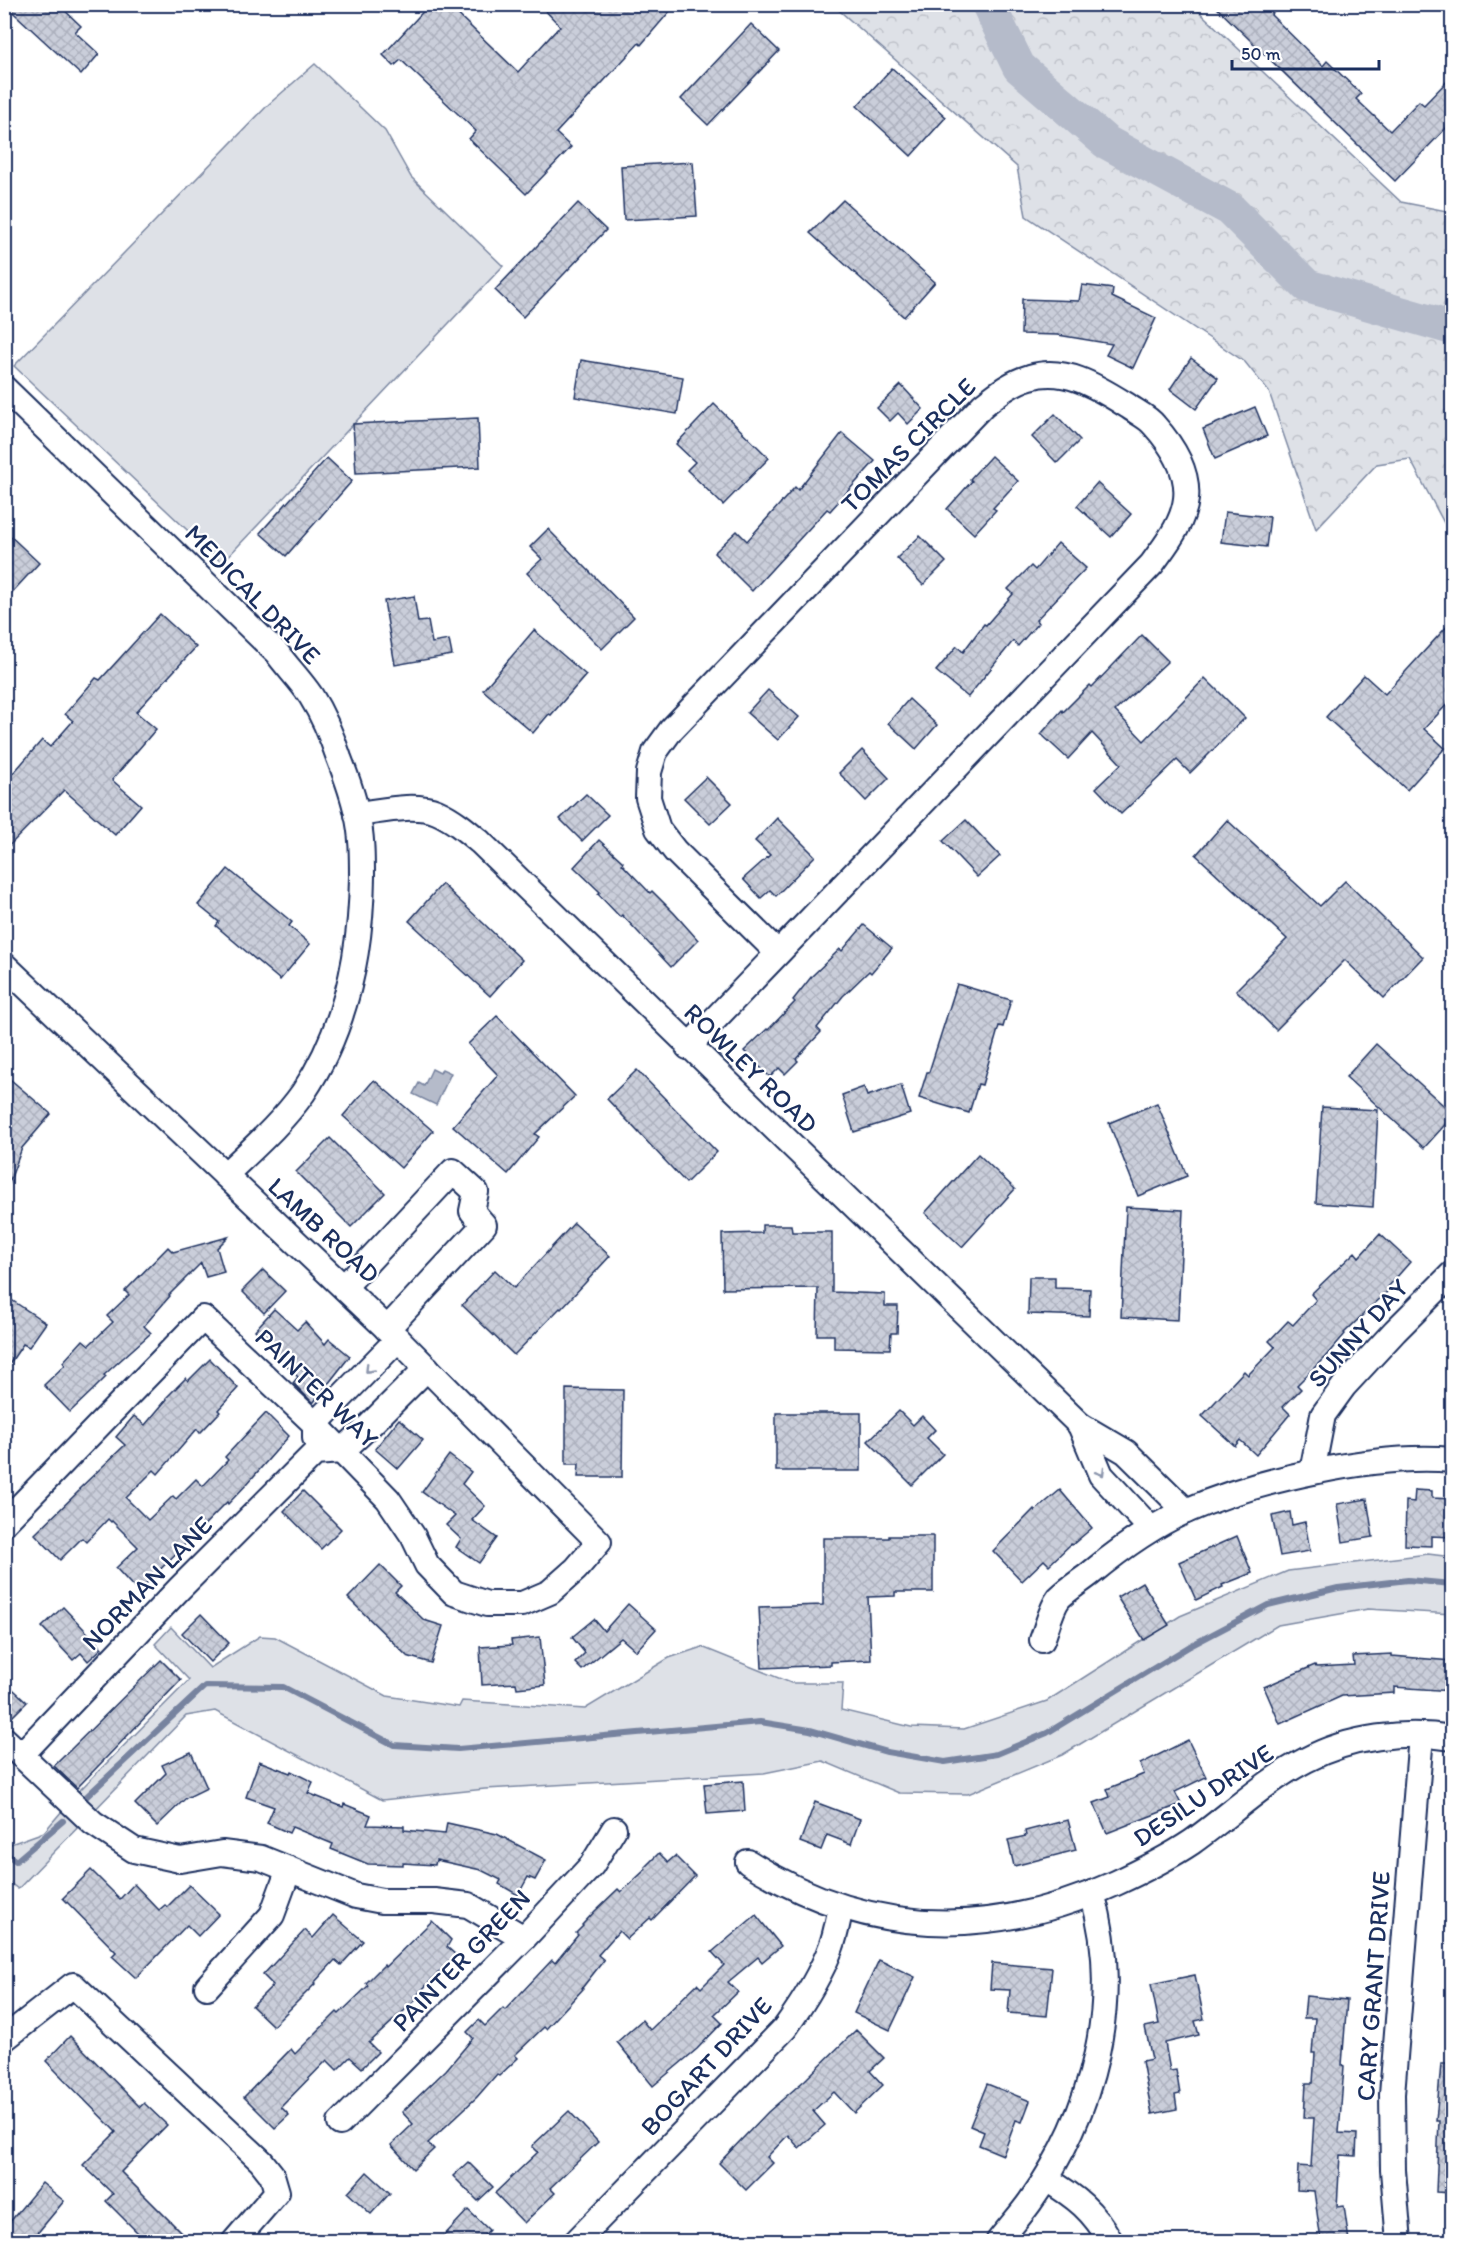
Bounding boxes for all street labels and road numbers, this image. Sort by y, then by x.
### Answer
street label: TOMAS CIRCLE [834,371,982,519]
street label: MEDICAL DRIVE [178,517,328,671]
street label: ROWLEY ROAD [677,996,825,1140]
street label: LAMB ROAD [261,1170,387,1290]
street label: SUNNY DAY [1301,1272,1415,1394]
street label: PAINTER WAY [249,1321,386,1455]
street label: NORMAN LANE [75,1509,219,1657]
street label: DESILU DRIVE [1127,1736,1279,1854]
street label: CARY GRANT DRIVE [1349,1870,1397,2102]
street label: PAINTER GREEN [385,1882,537,2038]
street label: BOGART DRIVE [633,1990,779,2142]

